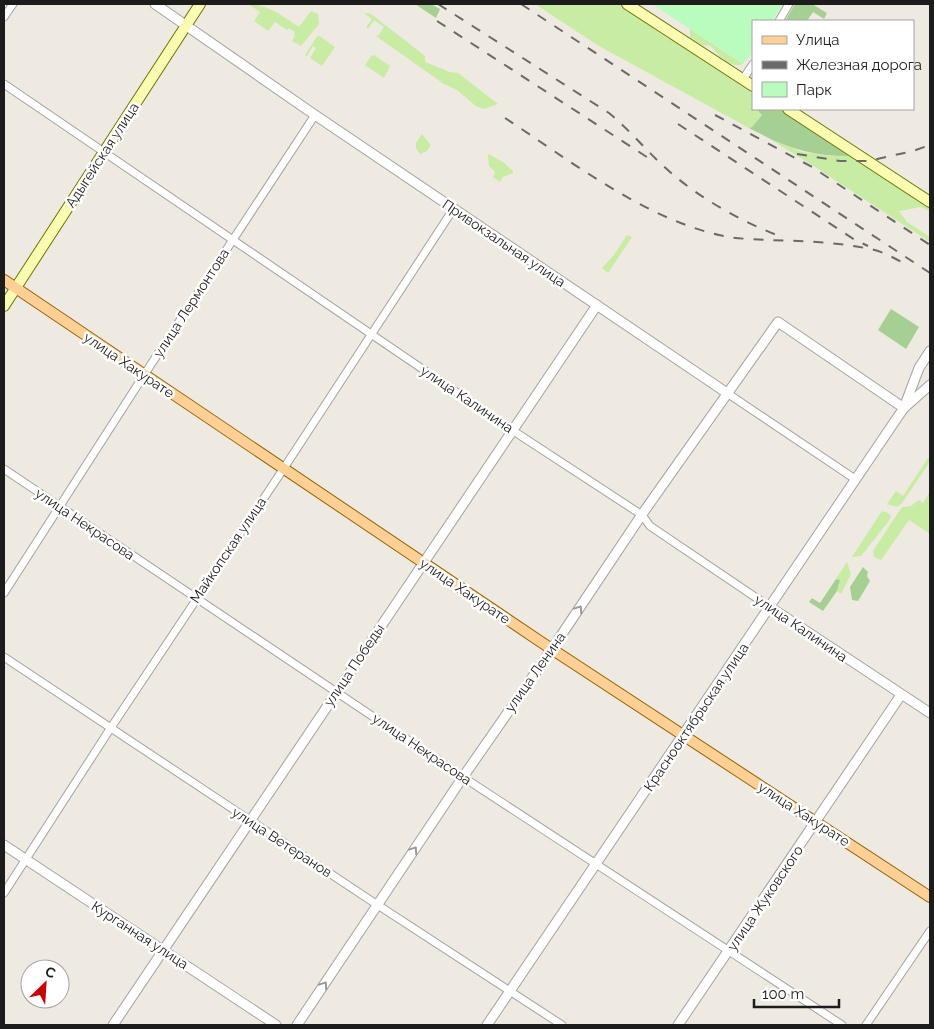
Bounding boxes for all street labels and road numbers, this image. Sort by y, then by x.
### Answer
street label: Адыгейская улица [62,100,142,210]
street label: Привокзальная улица [440,196,568,290]
street label: улица Лермонтова [150,246,232,360]
street label: улица Хакурате [81,329,177,401]
street label: улица Калинина [418,362,516,436]
street label: улица Некрасова [32,485,138,563]
street label: Майкопская улица [187,494,269,606]
street label: улица Хакурате [417,555,513,627]
street label: улица Калинина [752,591,850,665]
street label: улица Победы [321,621,387,709]
street label: улица Ленина [502,629,568,715]
street label: Краснооктябрьская улица [640,640,752,794]
street label: улица Некрасова [369,710,475,788]
street label: улица Хакурате [755,779,853,849]
street label: улица Ветеранов [229,804,335,880]
street label: улица Жуковского [724,842,806,954]
street label: Курганная улица [89,898,191,972]

